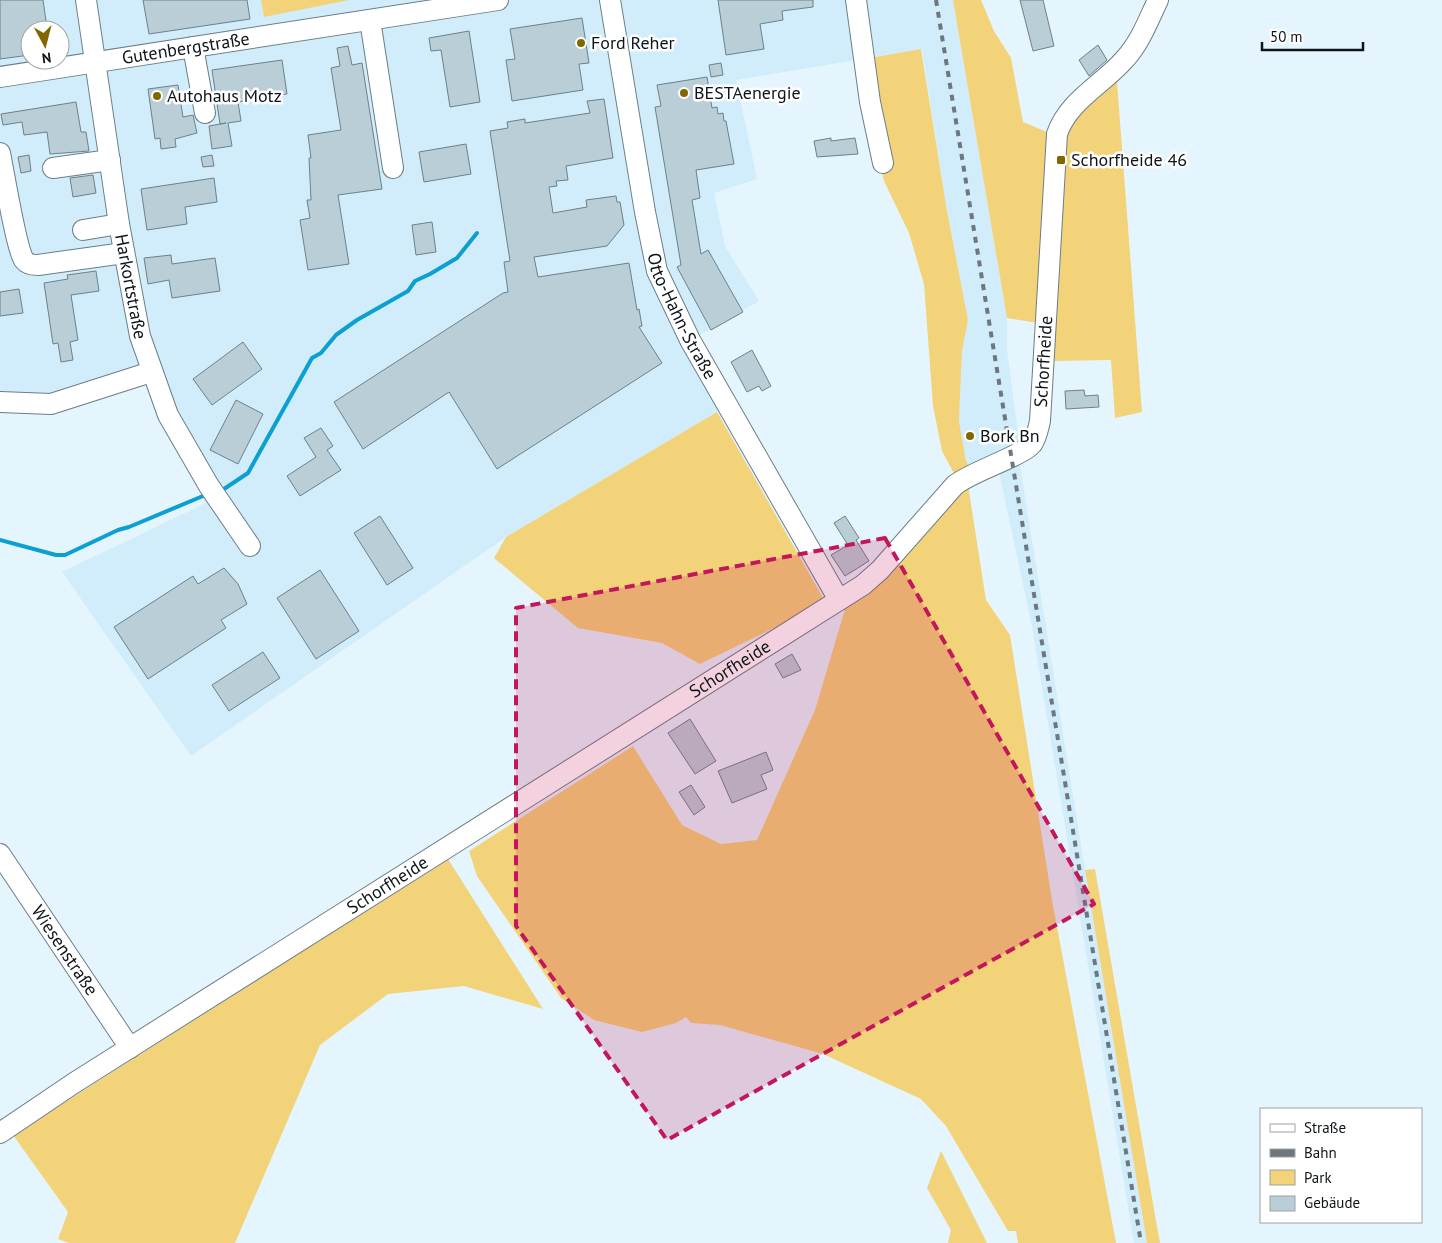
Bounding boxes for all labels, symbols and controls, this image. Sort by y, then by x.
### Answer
north arrow [20,20,70,70]
scale bar [1262,20,1363,52]
street label: Gutenbergstraße [120,27,251,69]
text: 50 m [1270,27,1303,46]
place label: Ford Reher [591,31,675,54]
marker: Ford Reher [575,37,587,49]
text: N [41,48,52,67]
place label: BESTAenergie [694,81,801,104]
place label: Autohaus Motz [167,84,282,107]
marker: BESTAenergie [678,87,690,99]
marker: Autohaus Motz [151,90,163,102]
place label: Schorfheide 46 [1071,148,1187,171]
marker: Schorfheide 46 [1055,154,1067,166]
street label: Harkortstraße [110,232,152,341]
street label: Otto-Hahn-Straße [643,251,722,383]
street label: Schorfheide [1029,315,1057,408]
place label: Bork Bn [980,424,1040,447]
marker: Bork Bn [964,430,976,442]
street label: Schorfheide [685,634,775,703]
street label: Schorfheide [342,851,432,919]
street label: Wiesenstraße [26,900,104,1000]
legend [1260,1108,1422,1223]
text: Straße [1304,1118,1346,1137]
text: Bahn [1304,1143,1337,1162]
text: Park [1304,1168,1332,1187]
text: Gebäude [1304,1193,1360,1212]

